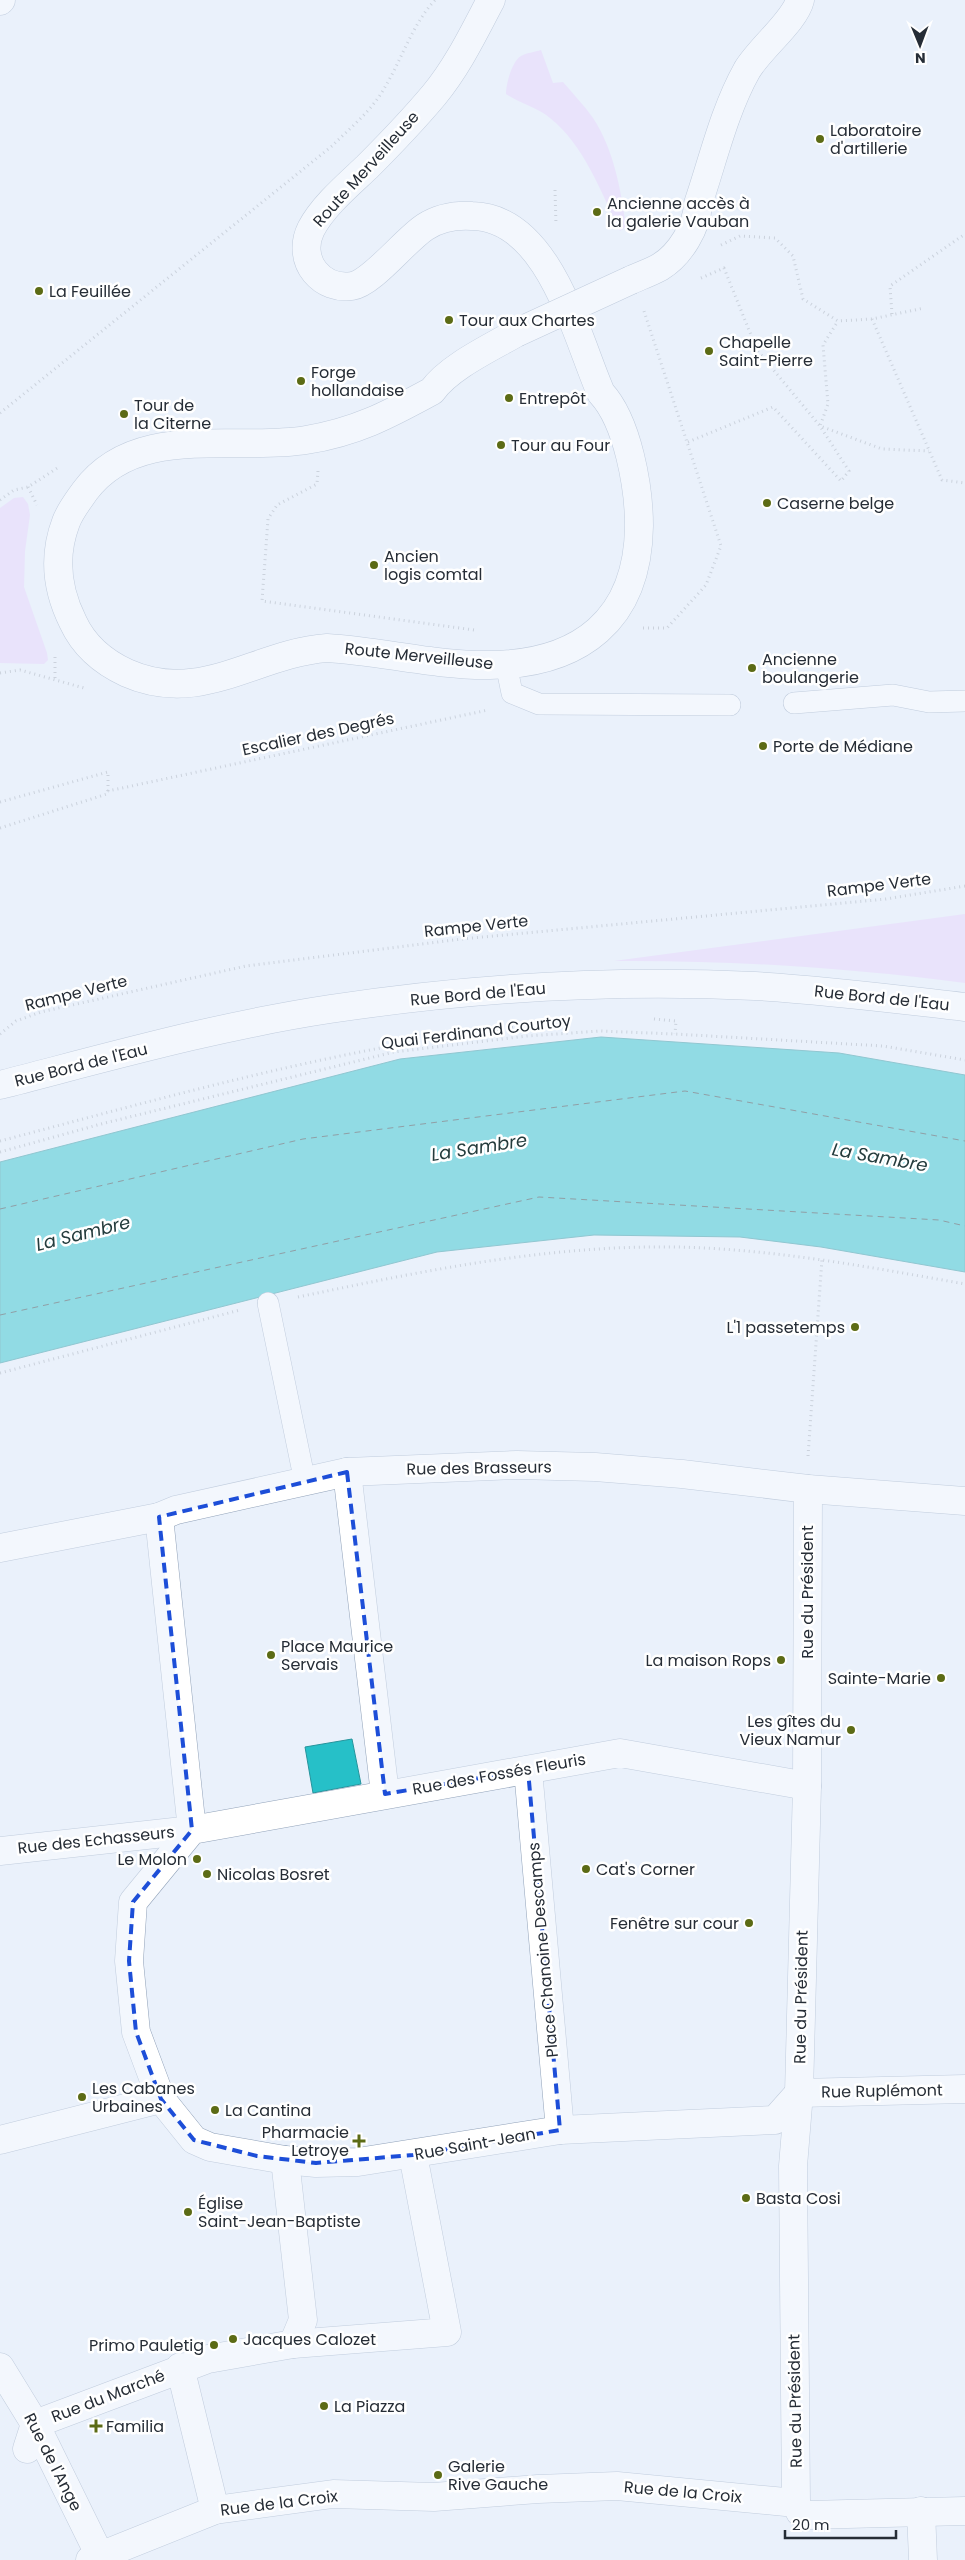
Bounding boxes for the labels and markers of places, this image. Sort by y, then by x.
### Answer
place label: Laboratoire d'artillerie [830,119,922,160]
marker: Laboratoire d'artillerie [814,133,826,145]
place label: Ancienne accès à la galerie Vauban [607,192,750,233]
marker: Ancienne accès à la galerie Vauban [591,206,603,218]
place label: La Feuillée [49,280,131,303]
marker: La Feuillée [33,285,45,297]
place label: Tour aux Chartes [459,309,595,332]
marker: Tour aux Chartes [443,314,455,326]
place label: Chapelle Saint-Pierre [719,331,813,372]
marker: Chapelle Saint-Pierre [703,345,715,357]
place label: Forge hollandaise [311,361,404,402]
marker: Forge hollandaise [295,375,307,387]
place label: Entrepôt [519,387,586,410]
marker: Entrepôt [503,392,515,404]
place label: Tour de la Citerne [134,394,211,435]
marker: Tour de la Citerne [118,408,130,420]
place label: Tour au Four [511,434,610,457]
marker: Tour au Four [495,439,507,451]
place label: Caserne belge [777,492,894,515]
marker: Caserne belge [761,497,773,509]
place label: Ancien logis comtal [384,545,483,586]
marker: Ancien logis comtal [368,559,380,571]
place label: Ancienne boulangerie [762,648,859,689]
marker: Ancienne boulangerie [746,662,758,674]
place label: Porte de Médiane [773,735,913,758]
marker: Porte de Médiane [757,740,769,752]
place label: L'1 passetemps [727,1316,845,1339]
marker: L'1 passetemps [849,1321,861,1333]
place label: Place Maurice Servais [281,1635,393,1676]
marker: Place Maurice Servais [265,1649,277,1661]
place label: La maison Rops [646,1649,771,1672]
marker: La maison Rops [775,1654,787,1666]
place label: Sainte-Marie [828,1667,931,1690]
marker: Sainte-Marie [935,1672,947,1684]
place label: Les gîtes du Vieux Namur [739,1710,841,1751]
marker: Les gîtes du Vieux Namur [845,1724,857,1736]
place label: Le Molon [117,1848,187,1871]
marker: Le Molon [191,1853,203,1865]
place label: Cat's Corner [596,1858,695,1881]
place label: Nicolas Bosret [217,1863,330,1886]
marker: Cat's Corner [580,1863,592,1875]
marker: Nicolas Bosret [201,1868,213,1880]
place label: Fenêtre sur cour [610,1912,739,1935]
marker: Fenêtre sur cour [743,1917,755,1929]
place label: Les Cabanes Urbaines [92,2077,195,2118]
marker: Les Cabanes Urbaines [76,2091,88,2103]
place label: La Cantina [225,2099,311,2122]
marker: La Cantina [209,2104,221,2116]
place label: Pharmacie Letroye [262,2121,349,2162]
marker: Pharmacie Letroye [353,2135,365,2147]
place label: Basta Cosi [756,2187,841,2210]
place label: Église Saint-Jean-Baptiste [198,2192,361,2233]
marker: Basta Cosi [740,2192,752,2204]
marker: Église Saint-Jean-Baptiste [182,2206,194,2218]
place label: Jacques Calozet [243,2328,376,2351]
marker: Jacques Calozet [227,2333,239,2345]
place label: Primo Pauletig [89,2334,204,2357]
marker: Primo Pauletig [208,2339,220,2351]
place label: La Piazza [334,2395,405,2418]
marker: La Piazza [318,2400,330,2412]
place label: Familia [106,2415,164,2438]
marker: Familia [90,2420,102,2432]
place label: Galerie Rive Gauche [448,2455,548,2496]
marker: Galerie Rive Gauche [432,2469,444,2481]

